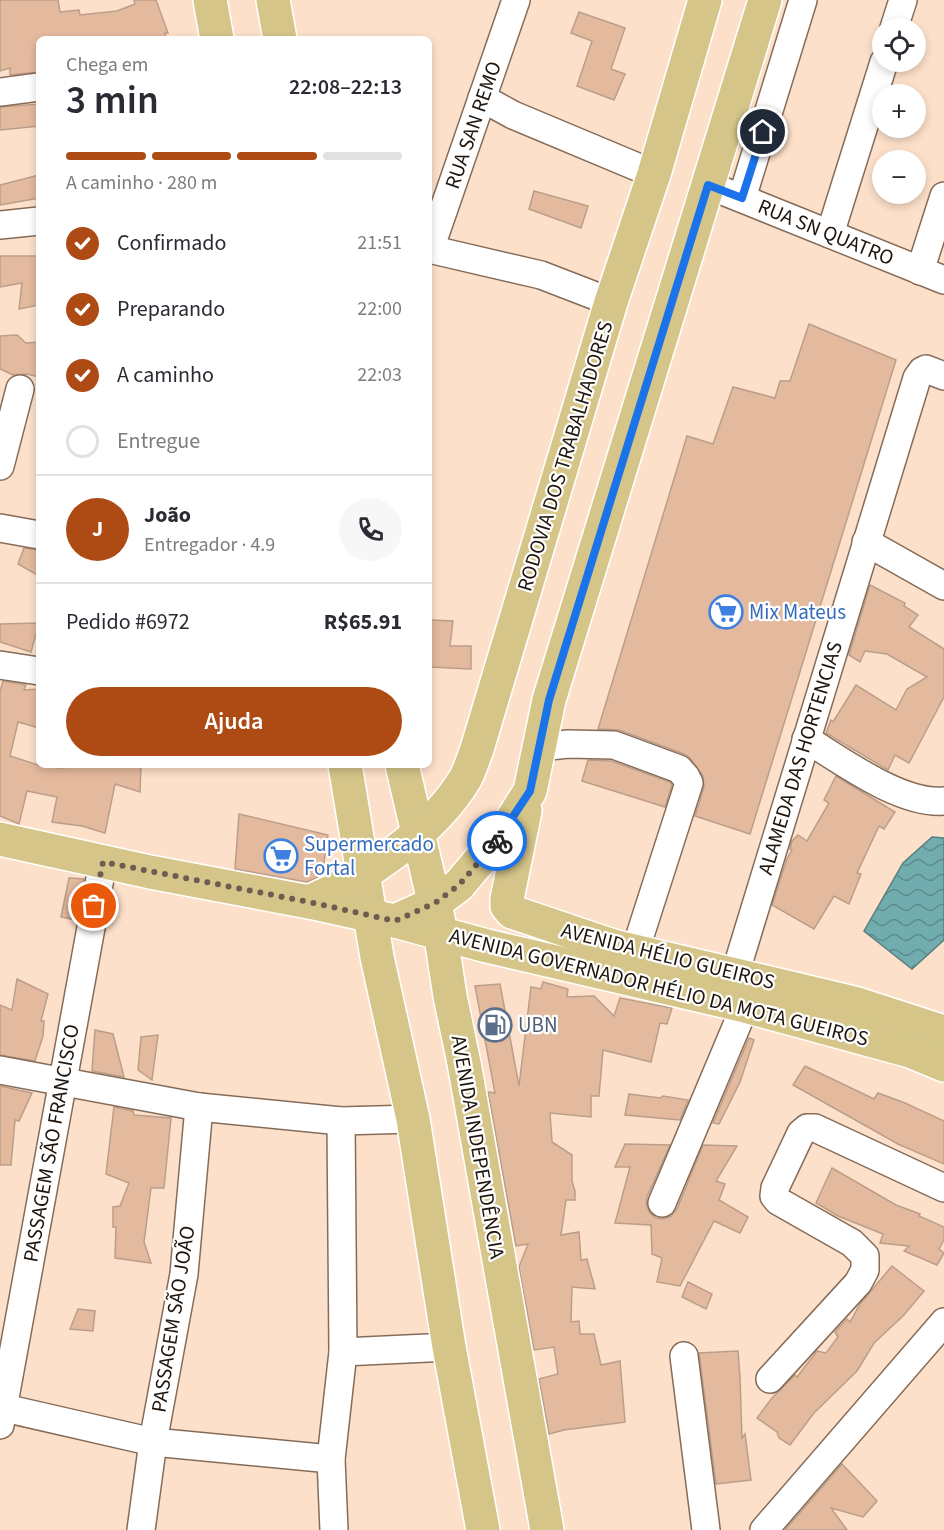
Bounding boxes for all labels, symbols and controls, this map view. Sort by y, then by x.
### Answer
map controls [872,18,926,204]
button: locate [872,18,926,72]
text: Chega em [66,51,148,79]
street label: RUA SAN REMO [437,57,509,193]
text: 22:08–22:13 [289,71,402,103]
text: 3 min [66,73,159,129]
button: + [872,84,926,138]
pin [737,106,788,157]
icon: home [746,115,779,148]
button: − [872,150,926,204]
text: A caminho · 280 m [66,169,217,197]
street label: RUA SN QUATRO [753,191,899,273]
icon: check [66,227,99,260]
text: Confirmado [117,227,226,259]
text: 21:51 [357,229,402,257]
icon: check [66,293,99,326]
text: Preparando [117,293,225,325]
text: 22:00 [357,295,402,323]
street label: RODOVIA DOS TRABALHADORES [510,317,620,595]
icon: check [66,359,99,392]
text: A caminho [117,359,214,391]
text: 22:03 [357,361,402,389]
text: Entregue [117,425,200,457]
button: phone [339,498,402,561]
text: João [144,499,191,531]
text: J [92,513,103,545]
text: Entregador · 4.9 [144,531,275,559]
supermarket icon: Mix Mateus [708,594,744,630]
place label: Mix Mateus [749,597,846,627]
text: Pedido #6972 [66,606,190,638]
text: R$65.91 [324,606,402,638]
street label: ALAMEDA DAS HORTENCIAS [750,638,850,878]
button: Ajuda [66,687,402,756]
courier [467,811,527,871]
icon: bike [481,825,514,858]
place label: Supermercado Fortal [304,829,434,883]
supermarket icon: Supermercado Fortal [263,838,299,874]
pin [68,880,119,931]
icon: bag [77,889,110,922]
street label: AVENIDA HÉLIO GUEIROS [558,915,778,997]
street label: AVENIDA GOVERNADOR HÉLIO DA MOTA GUEIROS [446,920,872,1054]
fuel station icon: UBN [477,1007,513,1043]
place label: UBN [518,1010,557,1040]
street label: PASSAGEM SÃO FRANCISCO [15,1022,87,1264]
street label: AVENIDA INDEPENDÊNCIA [444,1033,513,1262]
street label: PASSAGEM SÃO JOÃO [143,1223,203,1415]

